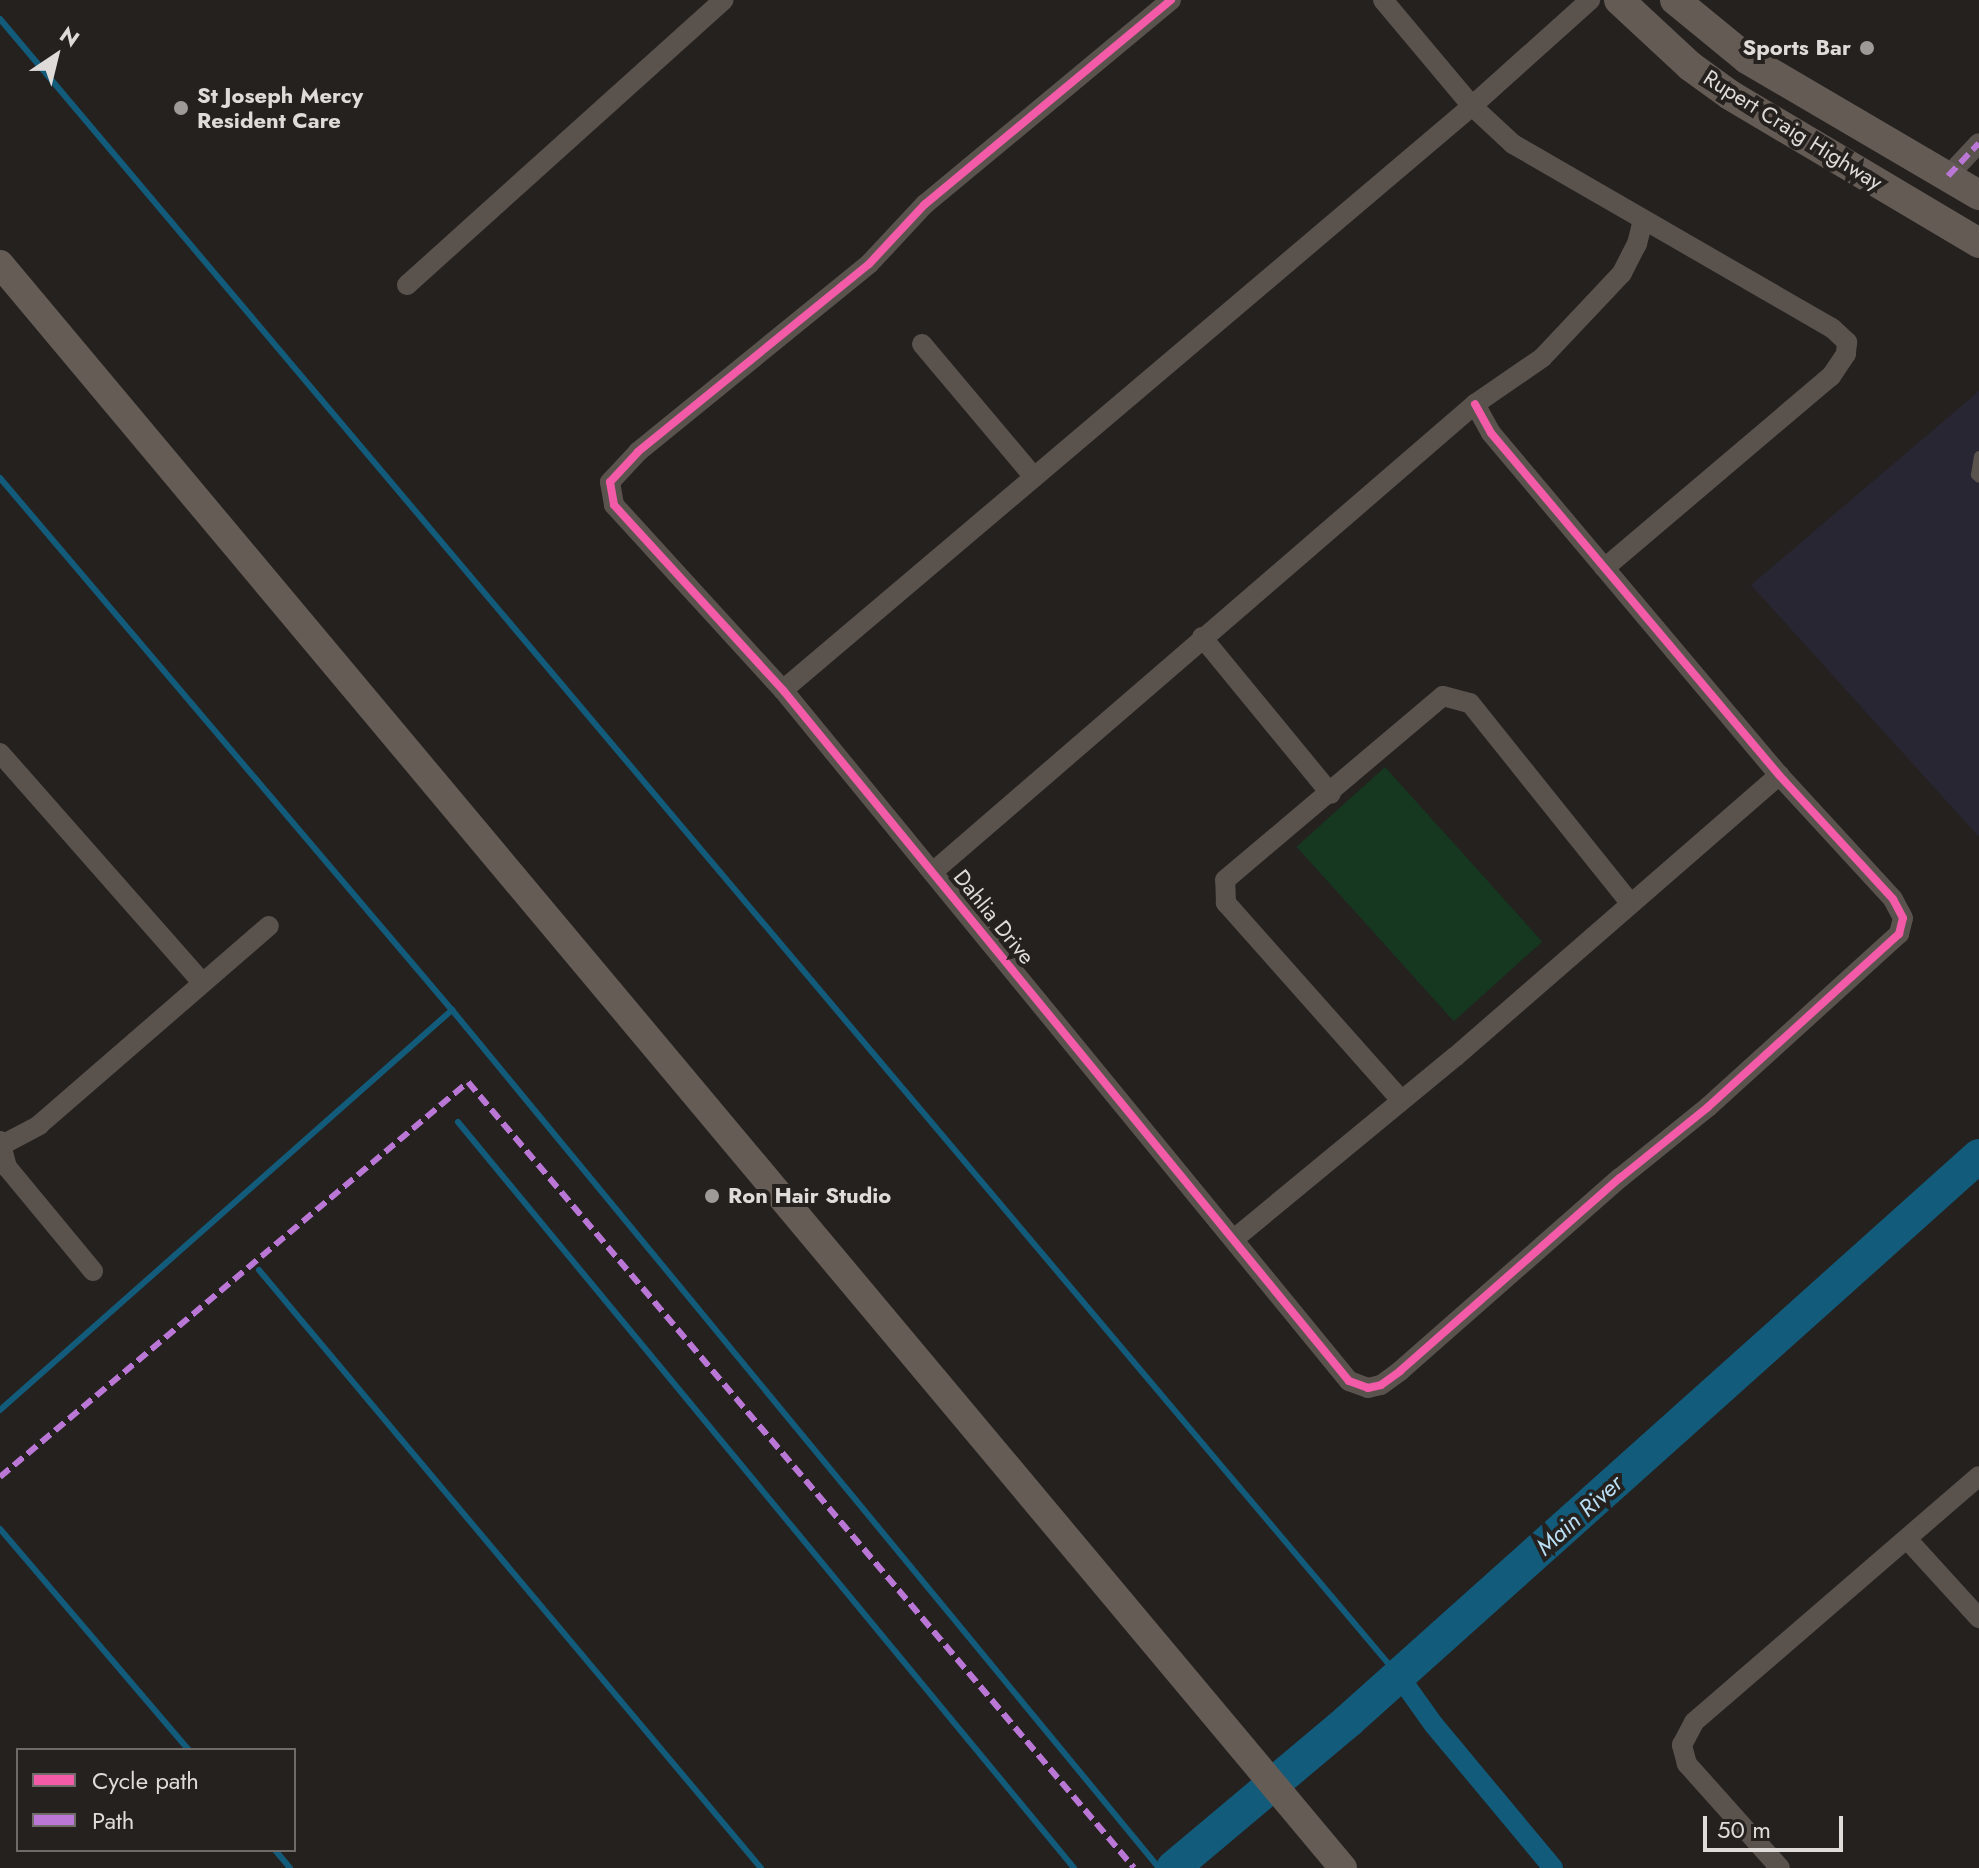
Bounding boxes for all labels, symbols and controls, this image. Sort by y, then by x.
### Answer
north arrow [16,16,96,96]
text: N [53,18,86,54]
place label: Sports Bar [1743,35,1851,61]
marker: Sports Bar [1858,39,1876,57]
street label: Rupert Craig Highway [1699,64,1887,196]
place label: St Joseph Mercy Resident Care [197,82,363,134]
marker: St Joseph Mercy Resident Care [172,99,190,117]
street label: Dahlia Drive [948,864,1040,970]
place label: Ron Hair Studio [728,1183,891,1209]
marker: Ron Hair Studio [703,1187,721,1205]
water label: Main River [1530,1469,1628,1561]
legend [16,1748,296,1852]
text: Cycle path [92,1763,199,1798]
scale bar [1707,1800,1847,1850]
text: Path [92,1803,134,1838]
text: 50 m [1717,1812,1771,1847]

